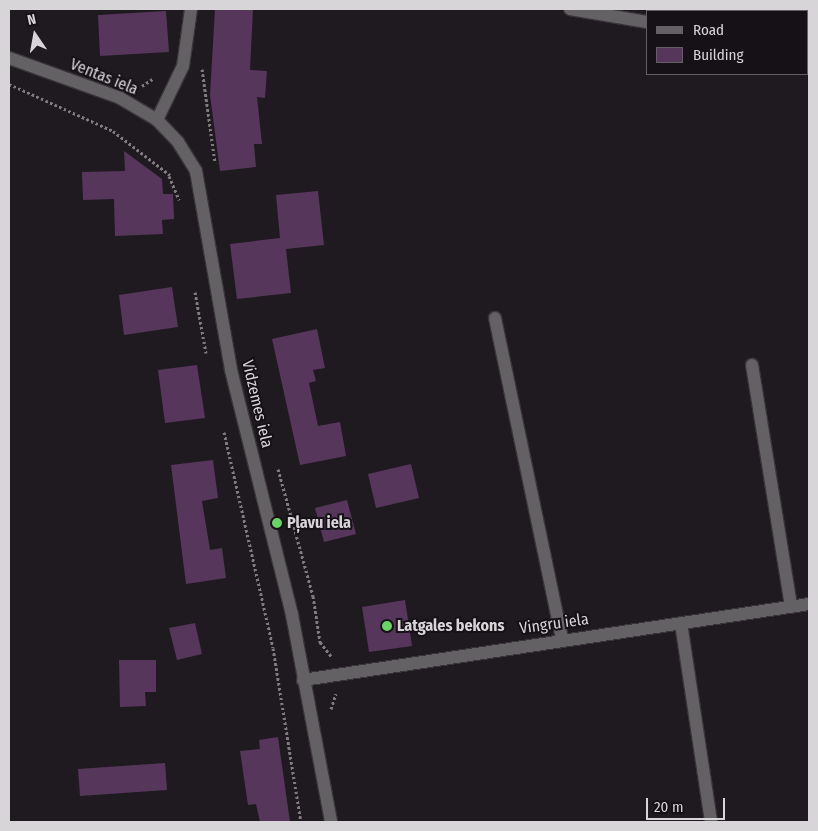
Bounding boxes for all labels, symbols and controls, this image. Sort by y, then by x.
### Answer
north arrow [10,10,60,60]
legend [646,10,808,75]
text: N [26,11,38,29]
text: Road [693,21,724,39]
text: Building [693,46,744,64]
street label: Ventas iela [67,55,141,99]
street label: Vidzemes iela [238,358,276,450]
place label: Pļavu iela [287,513,351,533]
marker: Pļavu iela [271,517,283,529]
street label: Vingru iela [518,610,590,638]
place label: Latgales bekons [397,616,504,636]
marker: Latgales bekons [381,620,393,632]
scale bar [648,788,727,820]
text: 20 m [654,798,684,816]

